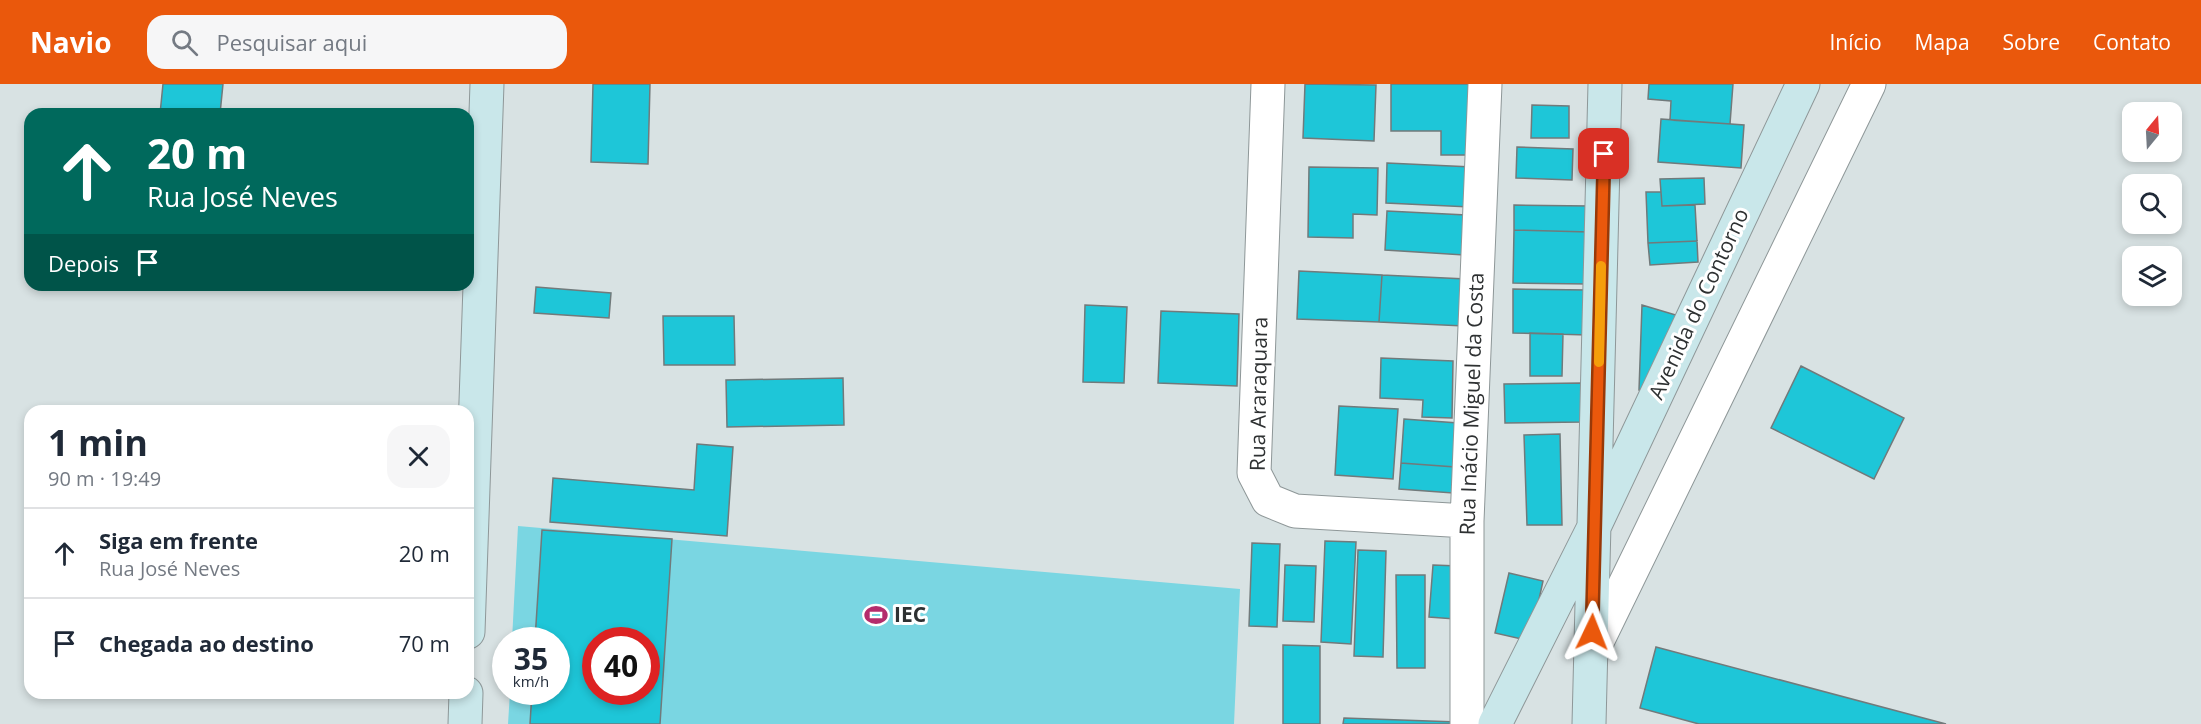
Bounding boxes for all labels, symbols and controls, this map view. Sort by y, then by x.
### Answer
search box [147,15,567,69]
text: Navio [30,23,111,61]
icon: search [168,26,201,59]
text: Pesquisar aqui [216,27,367,57]
text: Início [1829,28,1882,56]
text: Mapa [1915,28,1970,56]
text: Sobre [2003,28,2060,56]
text: Contato [2093,28,2171,56]
north arrow [2122,102,2182,162]
map controls [2122,102,2182,306]
text: 20 m [147,124,247,181]
pin [1578,128,1629,179]
icon: ahead [48,132,126,210]
icon: arrive [1587,137,1620,170]
button: search [2122,174,2182,234]
text: Rua José Neves [147,178,338,215]
street label: Avenida do Contorno [1642,204,1755,404]
icon: arrive [131,246,164,279]
button: layers [2122,246,2182,306]
text: Depois [48,248,119,278]
street label: Rua Inácio Miguel da Costa [1452,272,1490,536]
street label: Rua Araraquara [1243,317,1273,471]
text: 1 min [48,418,148,467]
button: close [387,425,450,488]
text: 90 m · 19:49 [48,465,161,492]
text: Siga em frente [99,525,258,555]
icon: ahead [48,537,81,570]
text: 20 m [399,538,450,568]
text: Rua José Neves [99,555,240,582]
place label: IEC [894,600,926,628]
position arrow [1560,600,1624,664]
sports icon: IEC [863,602,889,628]
icon: arrive [48,627,81,660]
speed limit sign: 40 [582,627,660,705]
text: Chegada ao destino [99,628,314,658]
text: 70 m [399,628,450,658]
text: 35 [514,638,548,679]
text: km/h [513,671,549,691]

